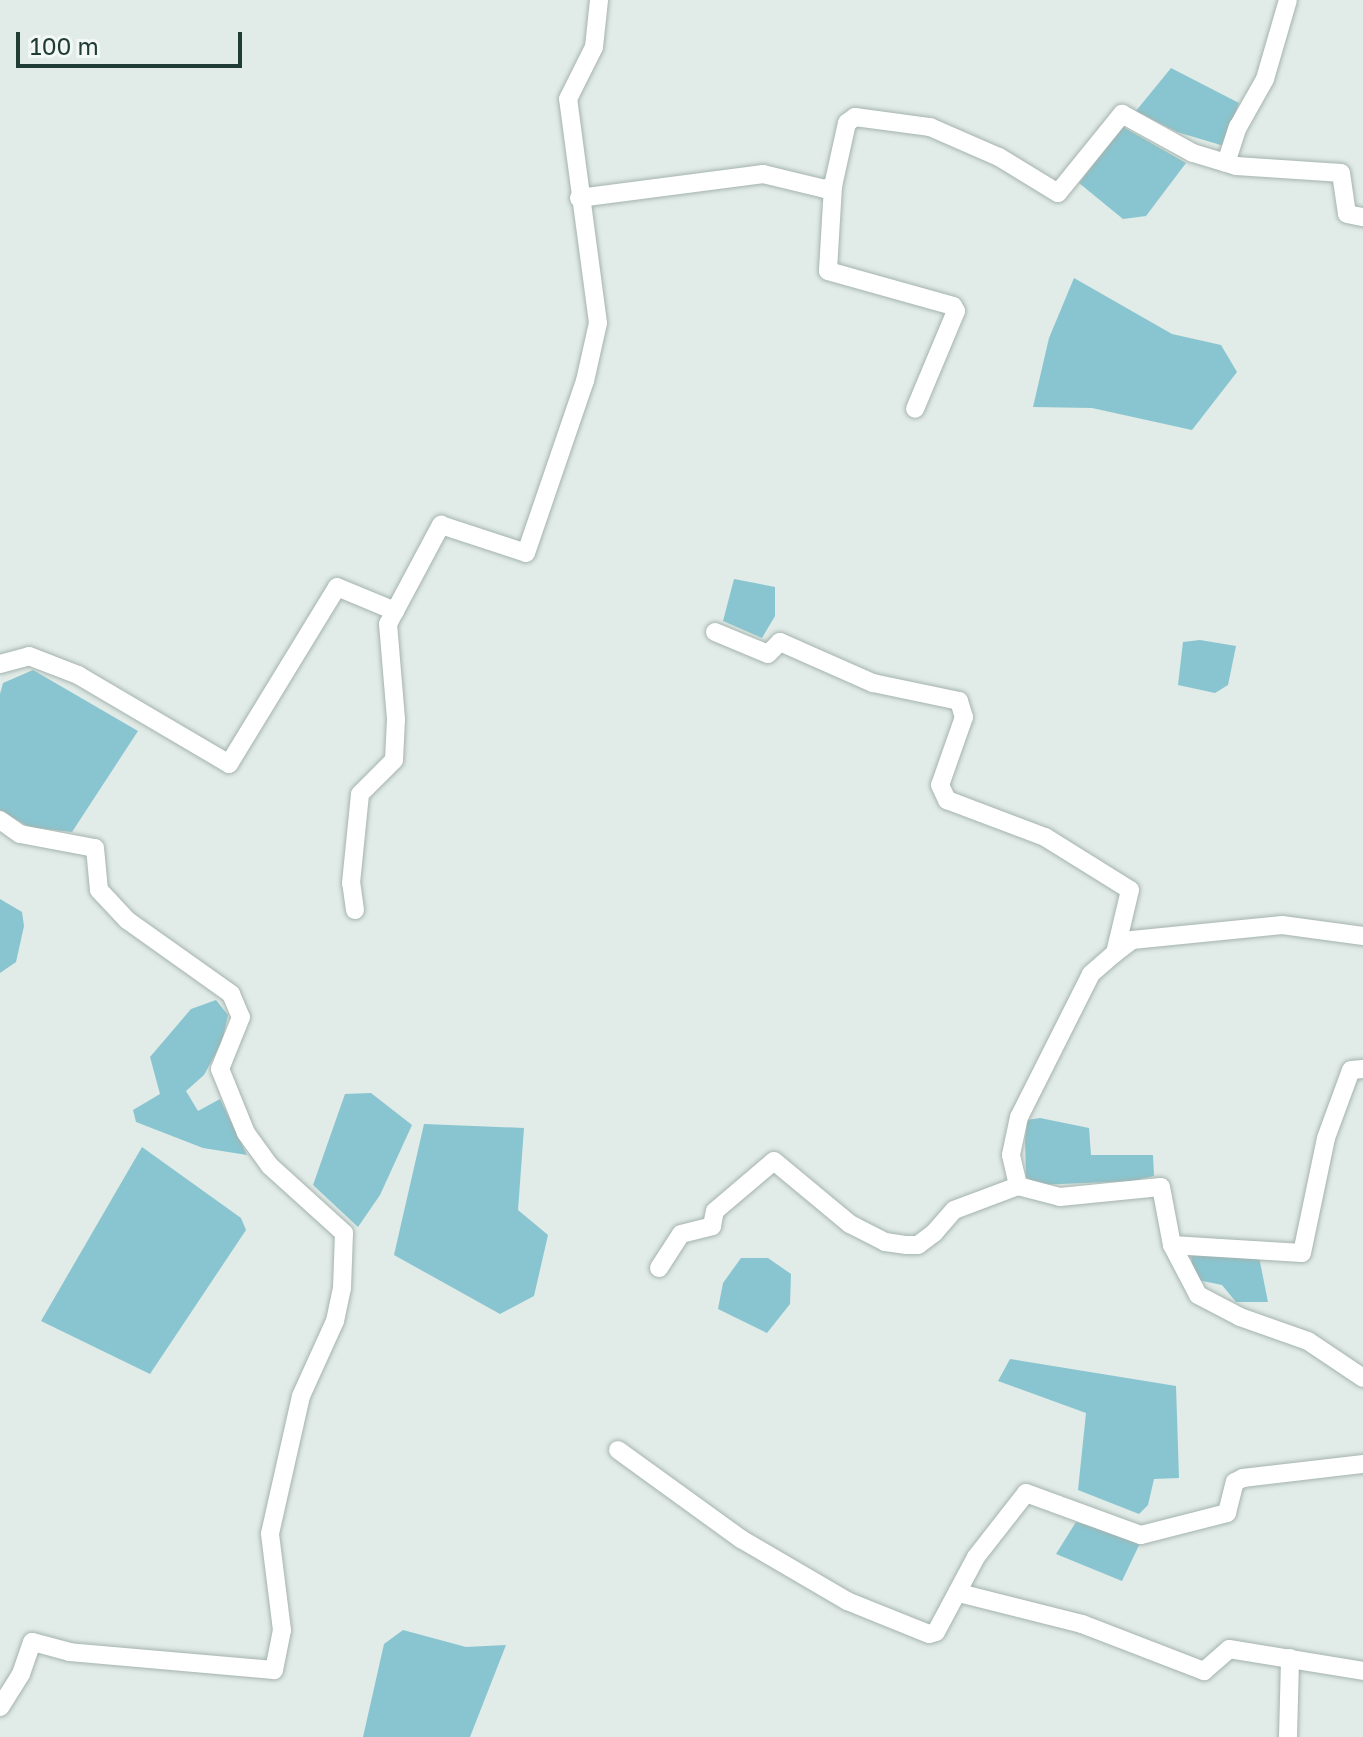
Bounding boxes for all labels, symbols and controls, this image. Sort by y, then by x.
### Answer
scale bar [20,16,246,66]
text: 100 m [30,31,99,60]

